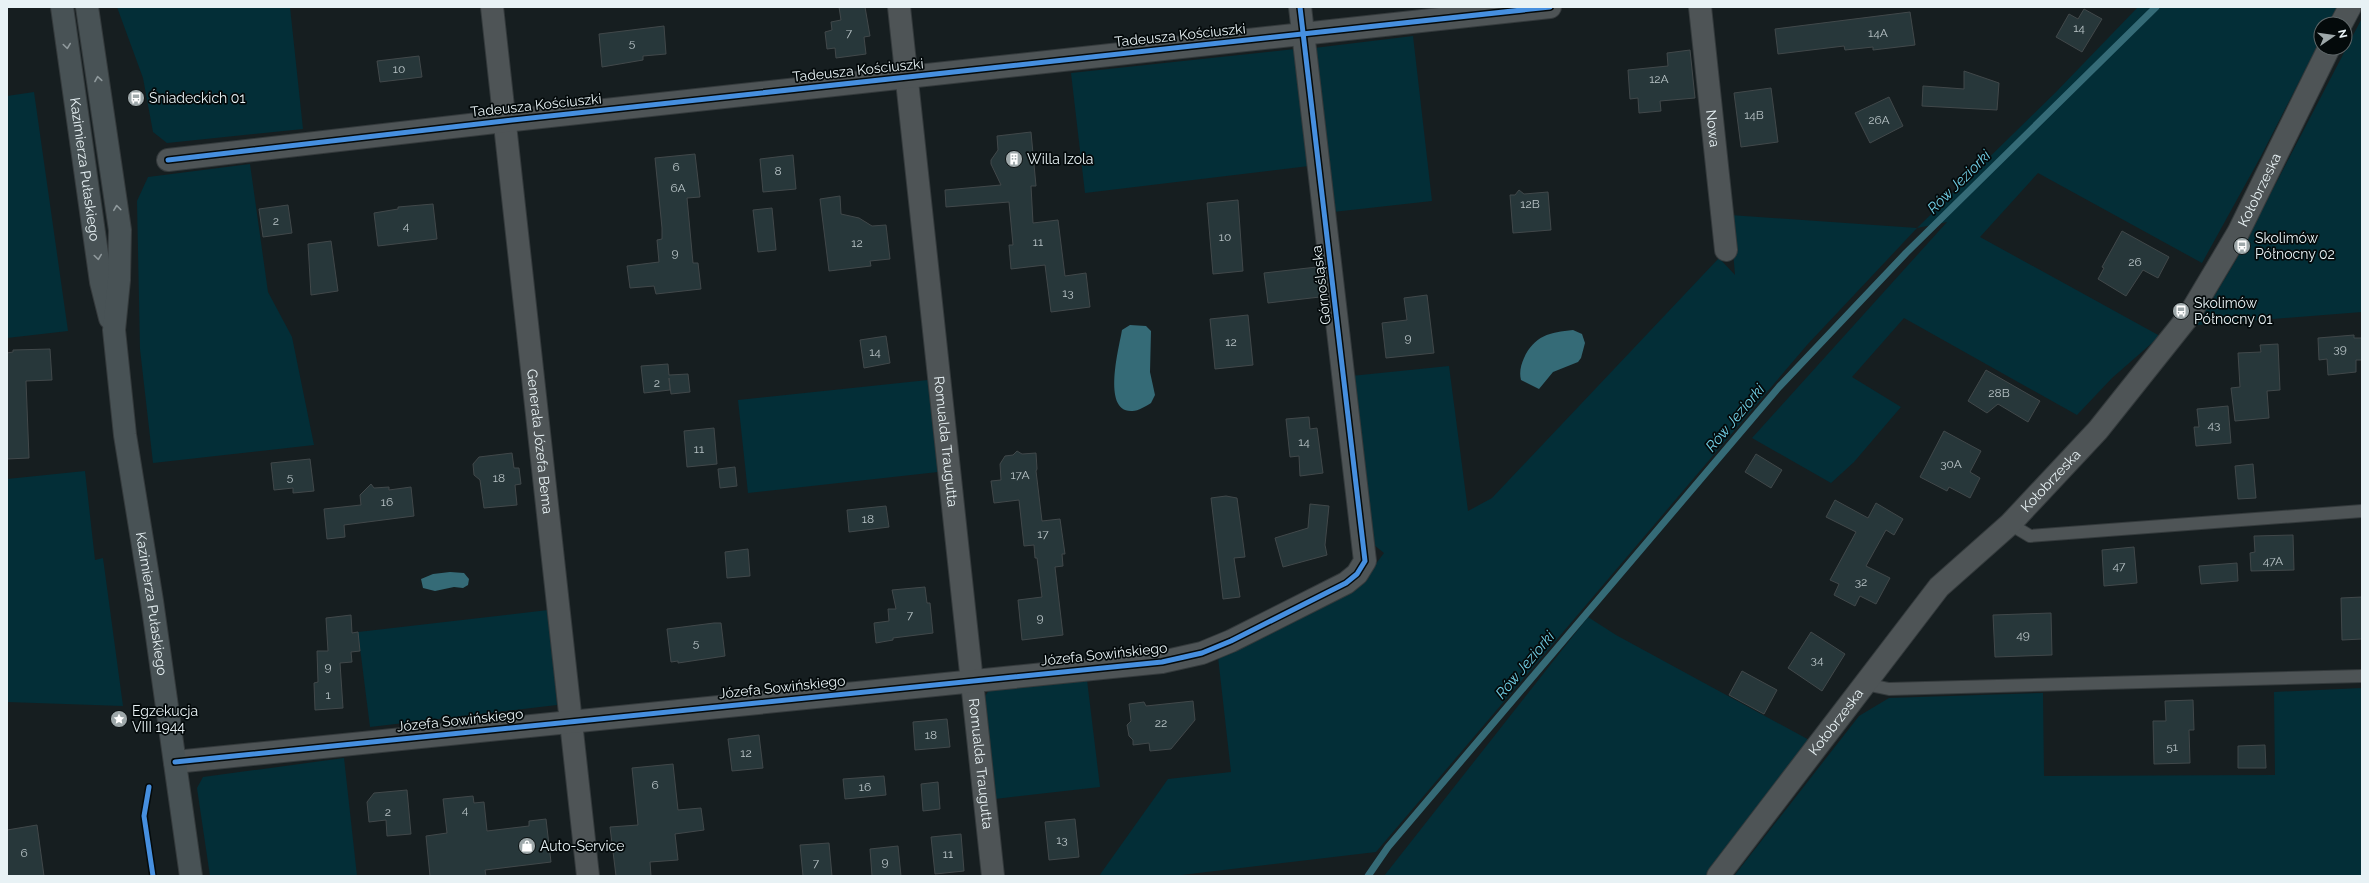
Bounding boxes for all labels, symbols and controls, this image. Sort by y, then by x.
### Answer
north arrow [2313,16,2353,56]
street label: Tadeusza Kościuszki [1114,20,1246,50]
house number: 14 [2073,21,2085,35]
house number: 7 [846,26,853,40]
house number: 14A [1868,26,1888,40]
text: N [2335,28,2350,39]
house number: 5 [629,36,636,50]
one-way arrow [62,43,71,49]
street label: Tadeusza Kościuszki [792,55,924,85]
house number: 10 [393,62,405,76]
house number: 12A [1649,72,1669,86]
one-way arrow [94,76,103,82]
bus stop icon: Śniadeckich 01 [126,88,146,108]
place label: Śniadeckich 01 [149,89,245,106]
street label: Tadeusza Kościuszki [470,90,602,120]
street label: Kazimierza Pułaskiego [67,96,103,242]
house number: 14B [1744,108,1764,122]
street label: Nowa [1703,109,1723,148]
house number: 26A [1868,113,1890,127]
water label: Rów Jeziorki [1924,146,1995,217]
building icon: Willa Izola [1004,149,1024,169]
street label: Kołobrzeska [2235,150,2284,229]
place label: Willa Izola [1027,151,1093,167]
house number: 6 [672,160,680,174]
house number: 8 [774,164,782,178]
house number: 6A [670,181,686,195]
house number: 12B [1520,197,1540,211]
one-way arrow [113,205,122,211]
house number: 2 [273,214,279,228]
house number: 4 [403,219,410,233]
house number: 10 [1219,230,1231,244]
place label: Skolimów Północny 02 [2255,230,2335,262]
house number: 11 [1033,235,1043,249]
house number: 12 [851,236,863,250]
bus stop icon: Skolimów Północny 02 [2232,236,2252,256]
street label: Górnośląska [1308,244,1334,326]
house number: 9 [671,246,679,260]
one-way arrow [93,254,102,261]
house number: 26 [2128,255,2142,269]
house number: 13 [1062,286,1074,300]
place label: Skolimów Północny 01 [2194,295,2273,327]
bus stop icon: Skolimów Północny 01 [2171,301,2191,321]
house number: 9 [1404,331,1412,345]
house number: 12 [1225,335,1237,349]
house number: 39 [2333,342,2347,356]
house number: 14 [869,345,881,359]
street label: Generała Józefa Bema [524,368,556,515]
street label: Romualda Traugutta [931,375,961,508]
house number: 2 [654,376,660,390]
water label: Rów Jeziorki [1702,380,1769,455]
house number: 28B [1988,386,2010,400]
house number: 43 [2208,418,2220,432]
house number: 14 [1298,435,1310,449]
house number: 11 [694,442,704,456]
street label: Kołobrzeska [2017,446,2084,515]
house number: 30A [1940,457,1962,471]
house number: 17A [1010,468,1030,482]
house number: 5 [287,470,294,484]
house number: 18 [493,471,505,485]
house number: 16 [381,495,393,509]
house number: 18 [862,512,874,526]
house number: 17 [1037,527,1049,541]
street label: Kazimierza Pułaskiego [133,531,170,676]
house number: 47A [2263,554,2283,568]
house number: 47 [2113,559,2126,573]
house number: 32 [1855,575,1867,589]
house number: 7 [907,608,914,622]
house number: 9 [1036,611,1044,625]
water label: Rów Jeziorki [1492,627,1559,702]
house number: 49 [2016,628,2030,642]
house number: 5 [693,636,700,650]
street label: Józefa Sowińskiego [1040,639,1168,669]
house number: 34 [1811,653,1824,667]
house number: 9 [324,660,332,674]
street label: Józefa Sowińskiego [718,672,846,702]
street label: Kołobrzeska [1805,685,1866,758]
house number: 1 [325,688,331,702]
street label: Romualda Traugutta [966,697,996,830]
place label: Egzekucja VIII 1944 [132,703,198,735]
street label: Józefa Sowińskiego [396,705,524,735]
place icon: Egzekucja VIII 1944 [109,709,129,729]
house number: 22 [1155,716,1167,730]
house number: 18 [925,728,937,742]
house number: 51 [2166,740,2178,754]
house number: 12 [740,746,752,760]
house number: 6 [651,778,659,792]
house number: 16 [859,780,871,794]
house number: 4 [462,803,469,817]
house number: 2 [385,805,391,819]
house number: 13 [1056,833,1068,847]
shop icon: Auto-Service [517,836,537,856]
place label: Auto-Service [540,838,624,854]
house number: 6 [20,846,28,860]
house number: 11 [943,847,953,861]
house number: 9 [881,855,889,869]
house number: 7 [813,856,820,870]

